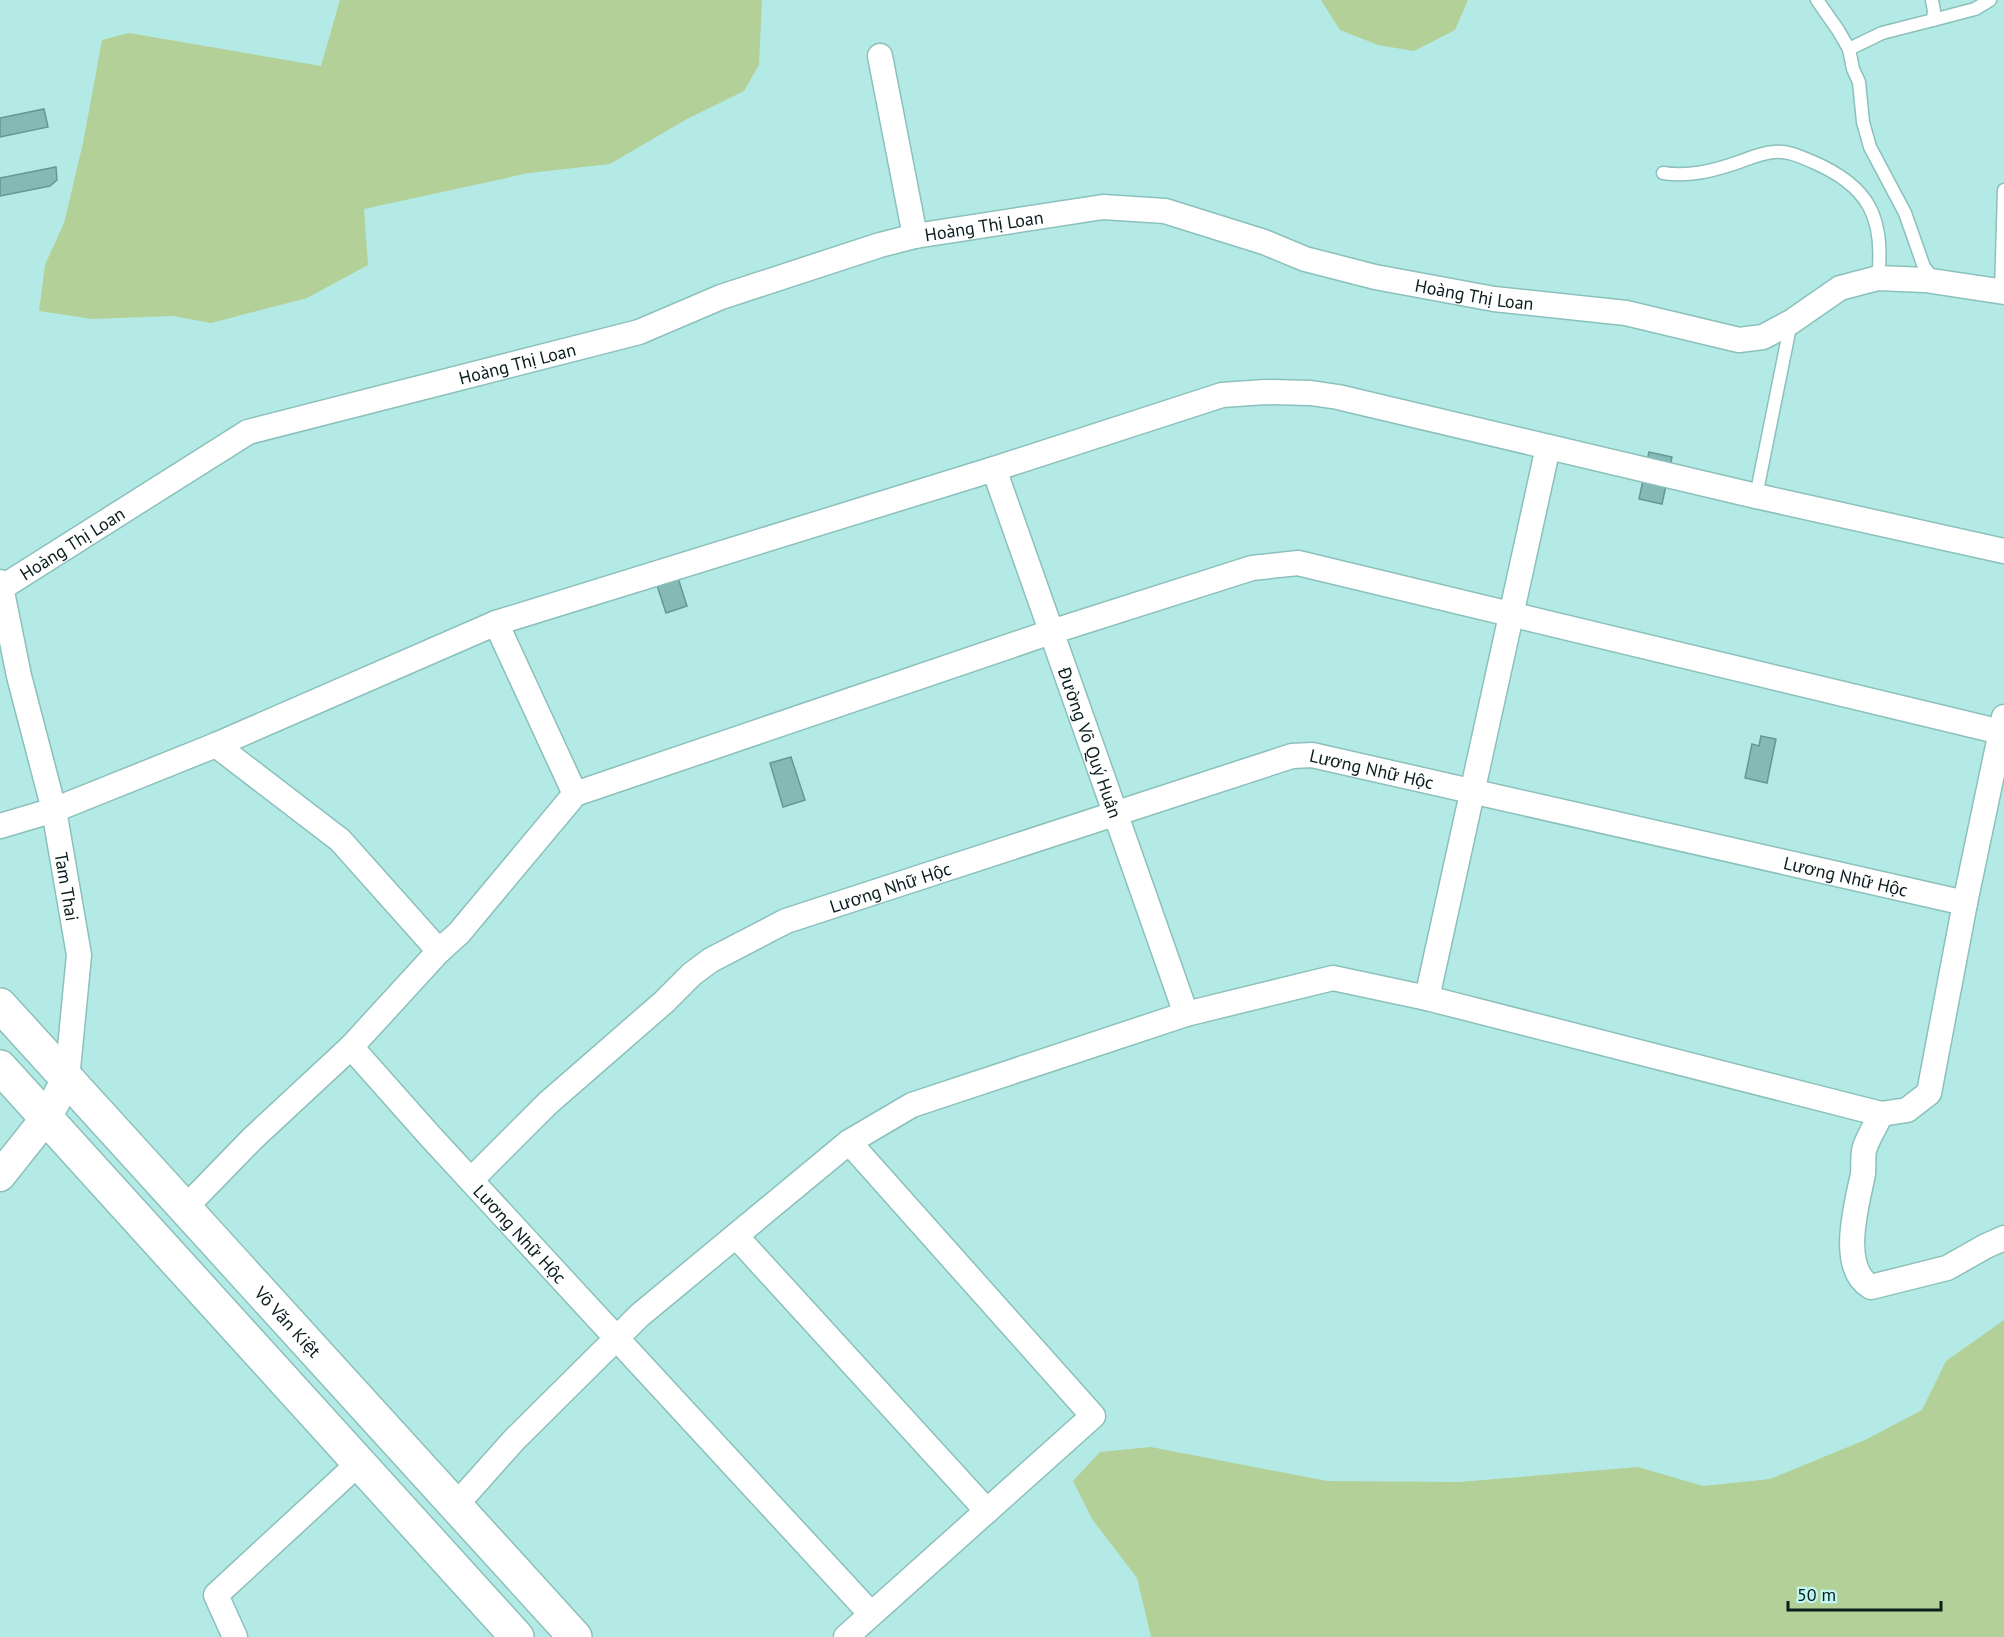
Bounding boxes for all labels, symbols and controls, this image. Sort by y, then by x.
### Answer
street label: Hoàng Thị Loan [923,205,1045,246]
street label: Hoàng Thị Loan [1413,273,1535,315]
street label: Hoàng Thị Loan [456,337,578,389]
street label: Hoàng Thị Loan [15,501,129,585]
street label: Đường Võ Quý Huân [1053,663,1128,821]
street label: Lương Nhữ Hộc [1308,743,1436,794]
street label: Tam Thai [50,850,84,923]
street label: Lương Nhữ Hộc [1781,851,1910,901]
street label: Lương Nhữ Hộc [826,856,954,918]
street label: Lương Nhữ Hộc [469,1179,572,1288]
street label: Võ Văn Kiệt [249,1280,326,1362]
scale bar [1788,1574,1941,1612]
text: 50 m [1797,1583,1836,1606]

